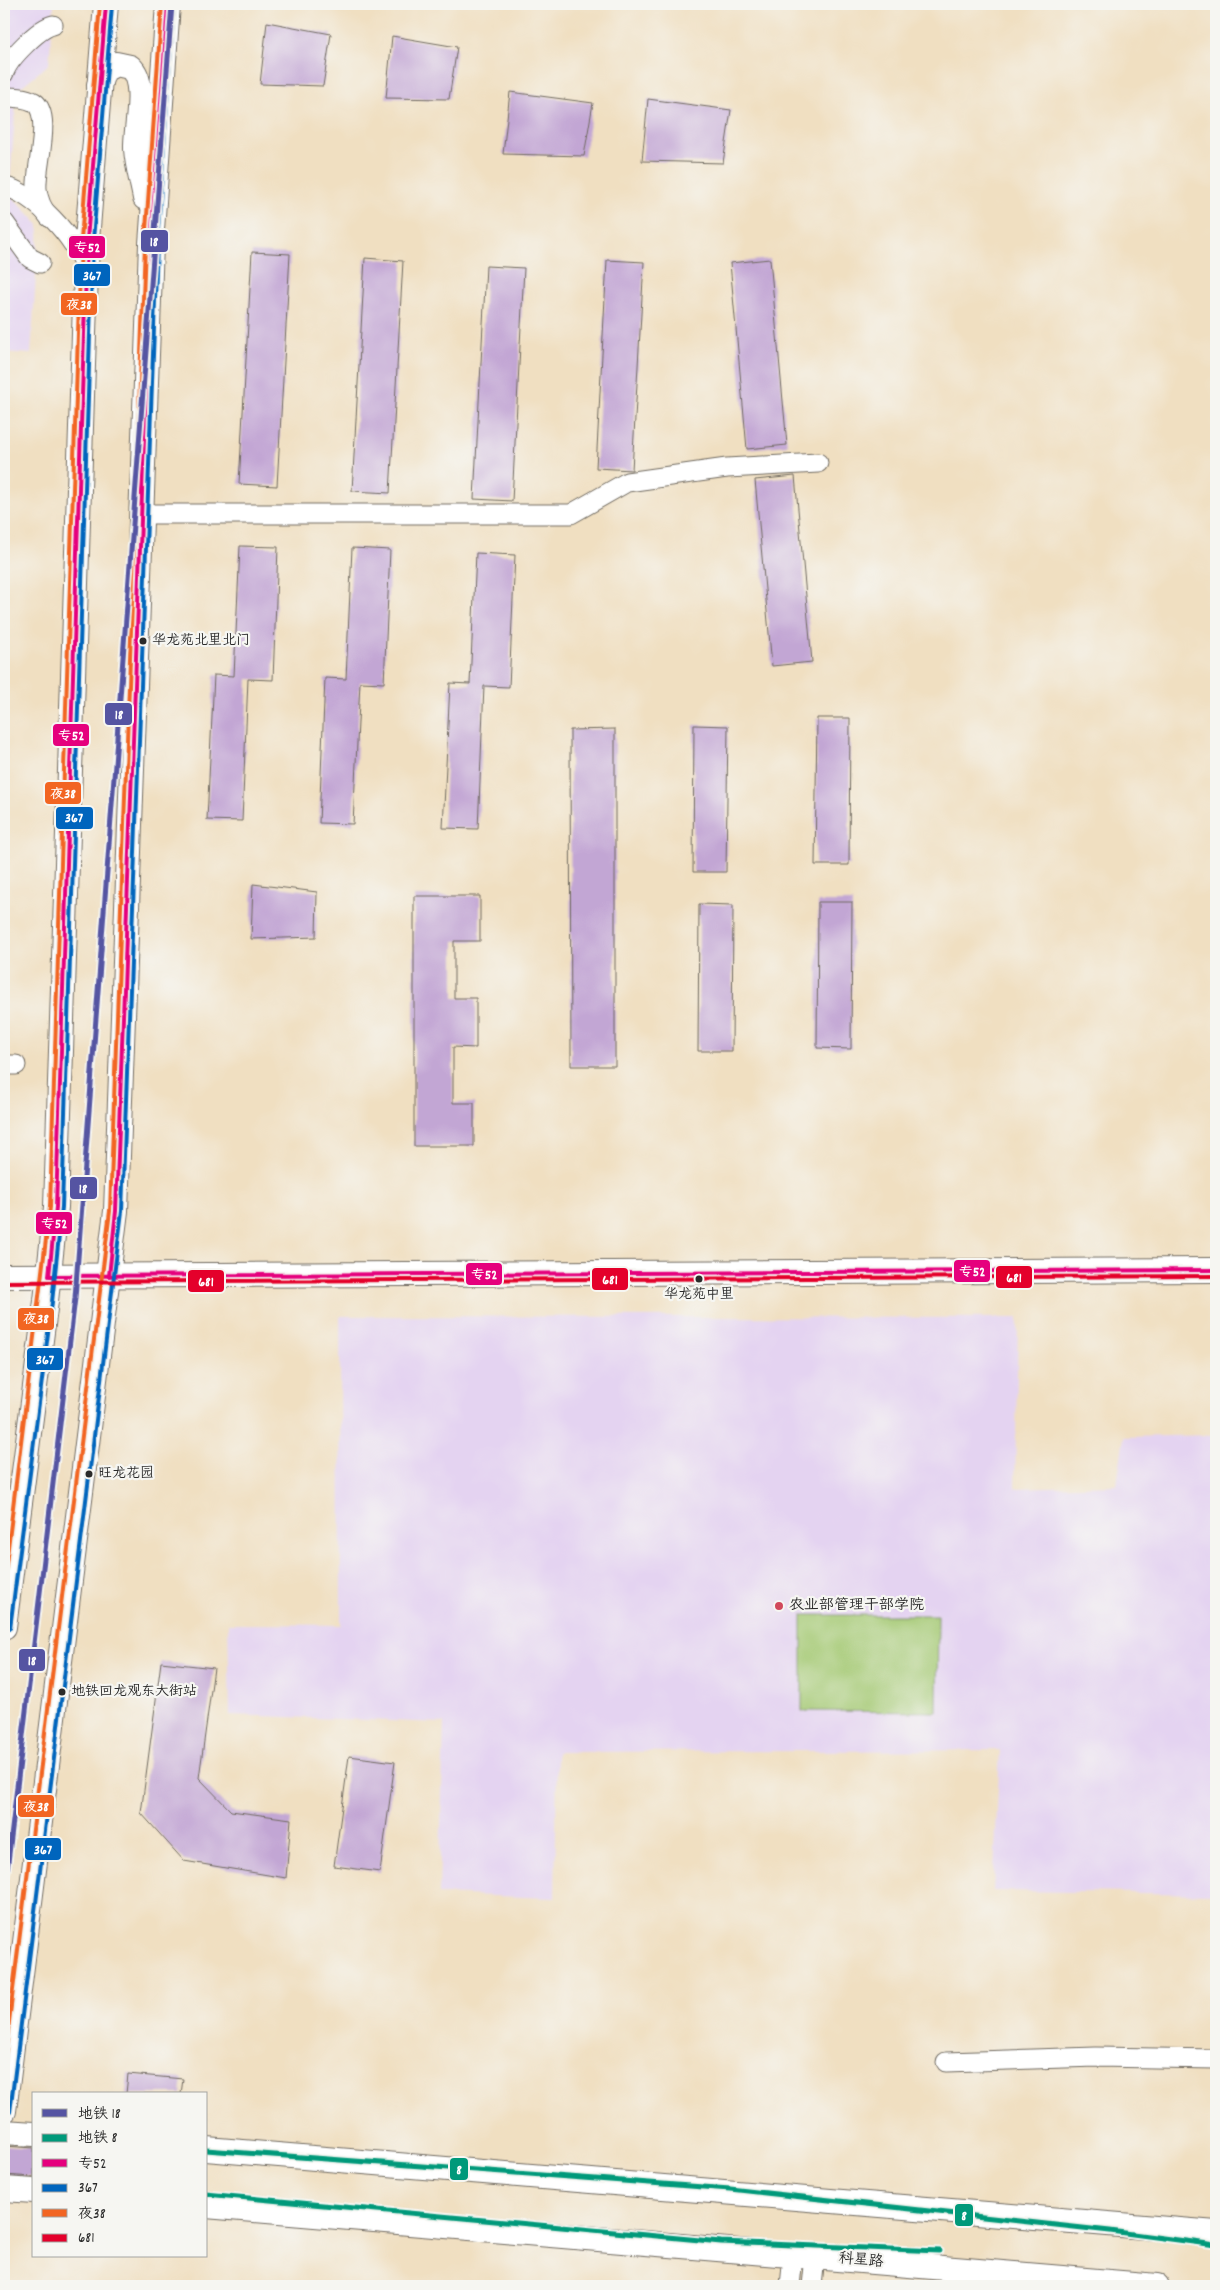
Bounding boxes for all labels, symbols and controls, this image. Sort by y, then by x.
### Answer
line badge: 18 [140,229,169,253]
text: 18 [150,233,159,253]
line badge: 专52 [68,235,106,259]
text: 专52 [74,239,100,259]
line badge: 367 [73,263,111,287]
text: 367 [83,267,102,287]
line badge: 夜38 [60,292,98,316]
text: 夜38 [66,296,92,316]
place label: 华龙苑北里北门 [152,631,250,651]
marker: 华龙苑北里北门 [138,636,148,646]
line badge: 18 [104,702,133,726]
text: 18 [115,706,124,726]
line badge: 专52 [52,723,90,747]
text: 专52 [58,727,84,747]
line badge: 夜38 [44,781,82,805]
text: 夜38 [50,785,76,805]
line badge: 367 [55,806,94,830]
text: 367 [65,809,84,829]
line badge: 18 [69,1176,98,1200]
text: 18 [79,1180,88,1200]
line badge: 专52 [35,1211,73,1235]
text: 专52 [41,1215,67,1235]
line badge: 专52 [953,1259,991,1283]
line badge: 专52 [465,1262,503,1286]
text: 专52 [959,1263,985,1283]
line badge: 681 [995,1265,1033,1289]
text: 专52 [471,1266,497,1286]
line badge: 681 [591,1267,629,1291]
line badge: 681 [187,1269,225,1293]
text: 681 [1006,1269,1022,1289]
text: 681 [602,1271,618,1291]
text: 681 [198,1273,214,1293]
marker: 华龙苑中里 [694,1274,704,1284]
place label: 华龙苑中里 [664,1285,734,1305]
line badge: 夜38 [17,1307,55,1331]
text: 夜38 [23,1310,49,1330]
line badge: 367 [26,1347,64,1371]
text: 367 [36,1351,55,1371]
place label: 旺龙花园 [98,1464,154,1484]
marker: 旺龙花园 [84,1469,94,1479]
place label: 农业部管理干部学院 [789,1595,924,1617]
marker: 农业部管理干部学院 [773,1600,785,1612]
line badge: 18 [18,1648,46,1672]
text: 18 [28,1652,37,1672]
place label: 地铁回龙观东大街站 [71,1682,197,1702]
marker: 地铁回龙观东大街站 [57,1687,67,1697]
line badge: 夜38 [17,1794,55,1818]
text: 夜38 [23,1798,49,1818]
line badge: 367 [24,1837,62,1861]
text: 367 [34,1841,53,1861]
legend [32,2092,208,2258]
text: 地铁 18 [78,2104,121,2126]
text: 地铁 8 [78,2128,117,2150]
text: 专52 [78,2154,107,2176]
line badge: 8 [449,2157,469,2181]
text: 8 [456,2161,462,2181]
text: 367 [78,2178,98,2200]
line badge: 8 [954,2203,974,2227]
text: 夜38 [78,2204,106,2226]
text: 8 [961,2207,967,2227]
text: 681 [78,2228,95,2250]
street label: 科星路 [838,2248,884,2274]

